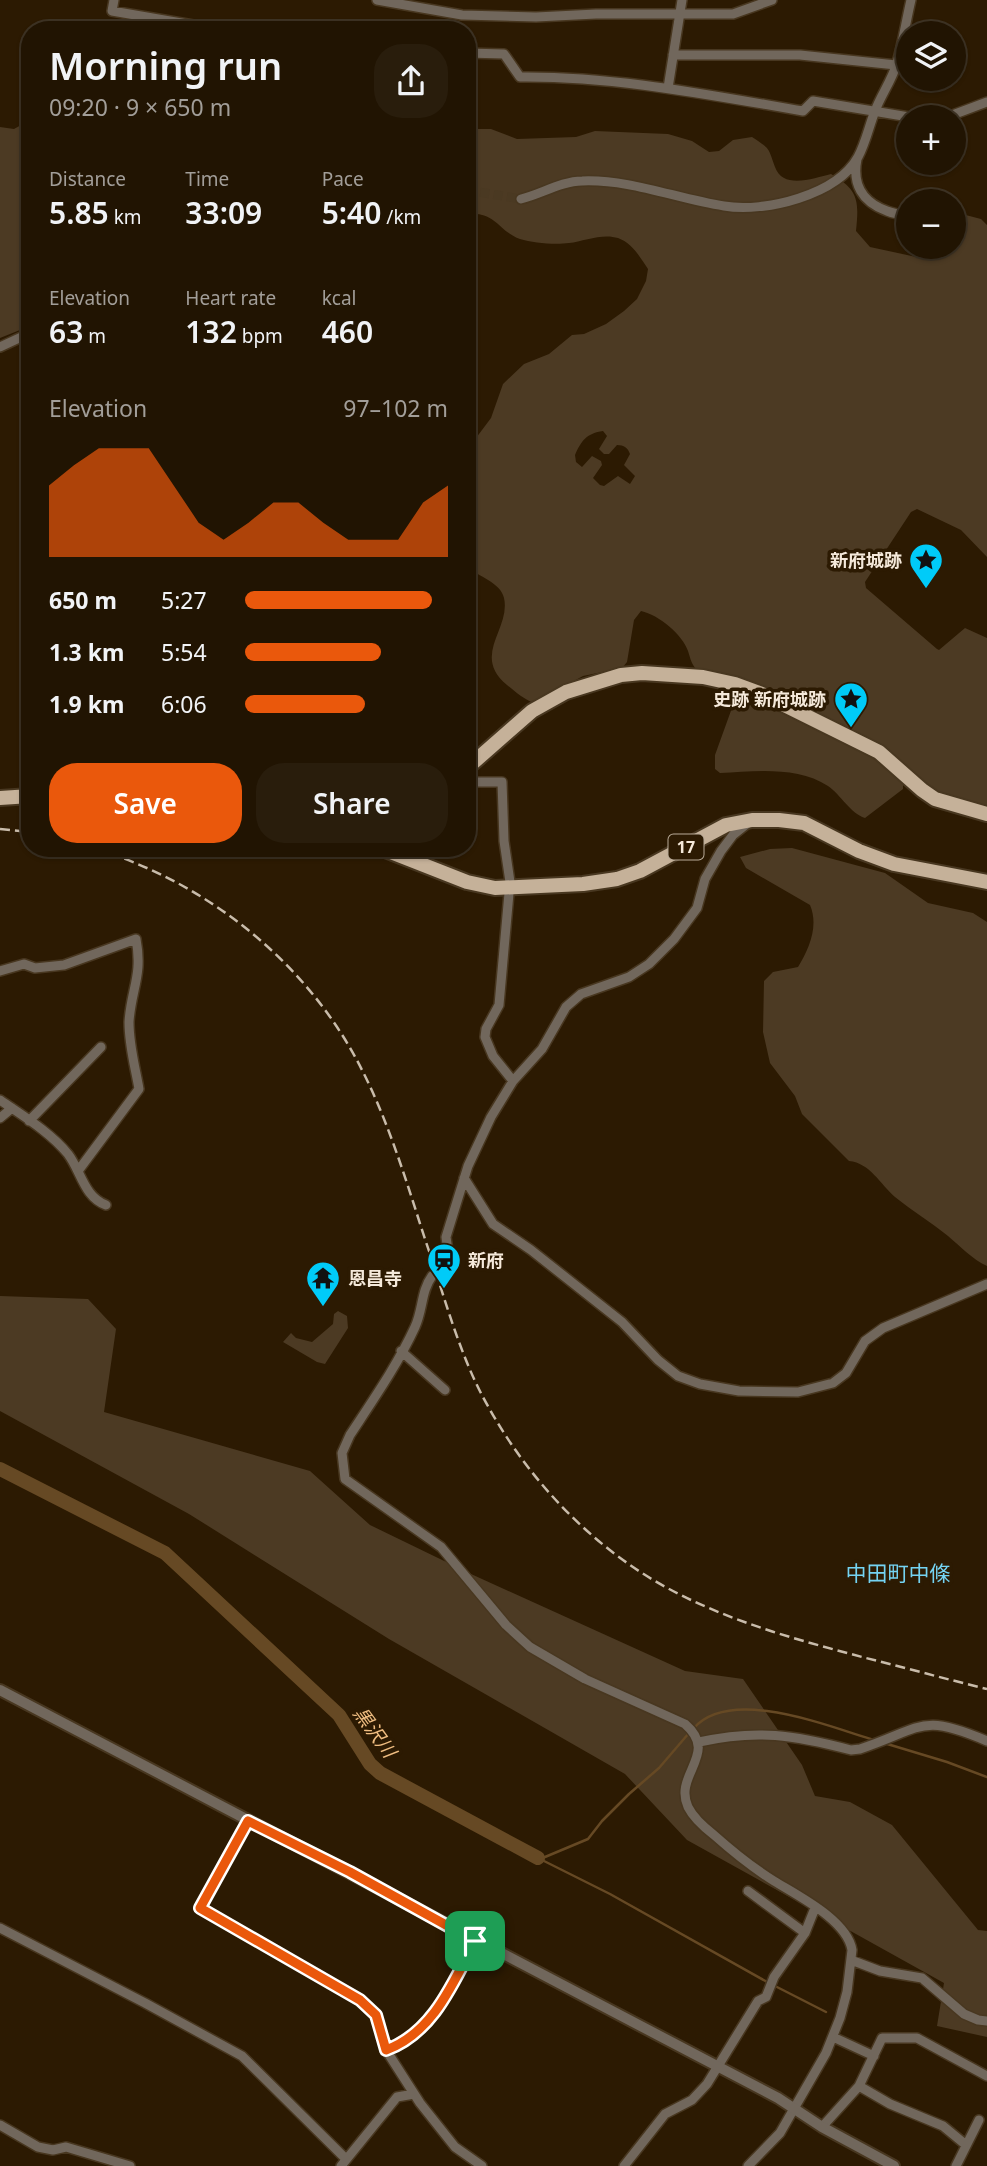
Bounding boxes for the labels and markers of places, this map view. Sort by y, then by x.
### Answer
place icon: 新府城跡 [907,541,945,590]
place label: 新府城跡 [830,548,902,572]
place icon: 史跡 新府城跡 [832,680,870,729]
place label: 史跡 新府城跡 [713,687,826,711]
station icon: 新府 [425,1241,463,1290]
place label: 新府 [468,1248,504,1272]
temple icon: 恩昌寺 [304,1259,342,1308]
place label: 恩昌寺 [348,1266,402,1290]
pin [445,1911,505,1971]

